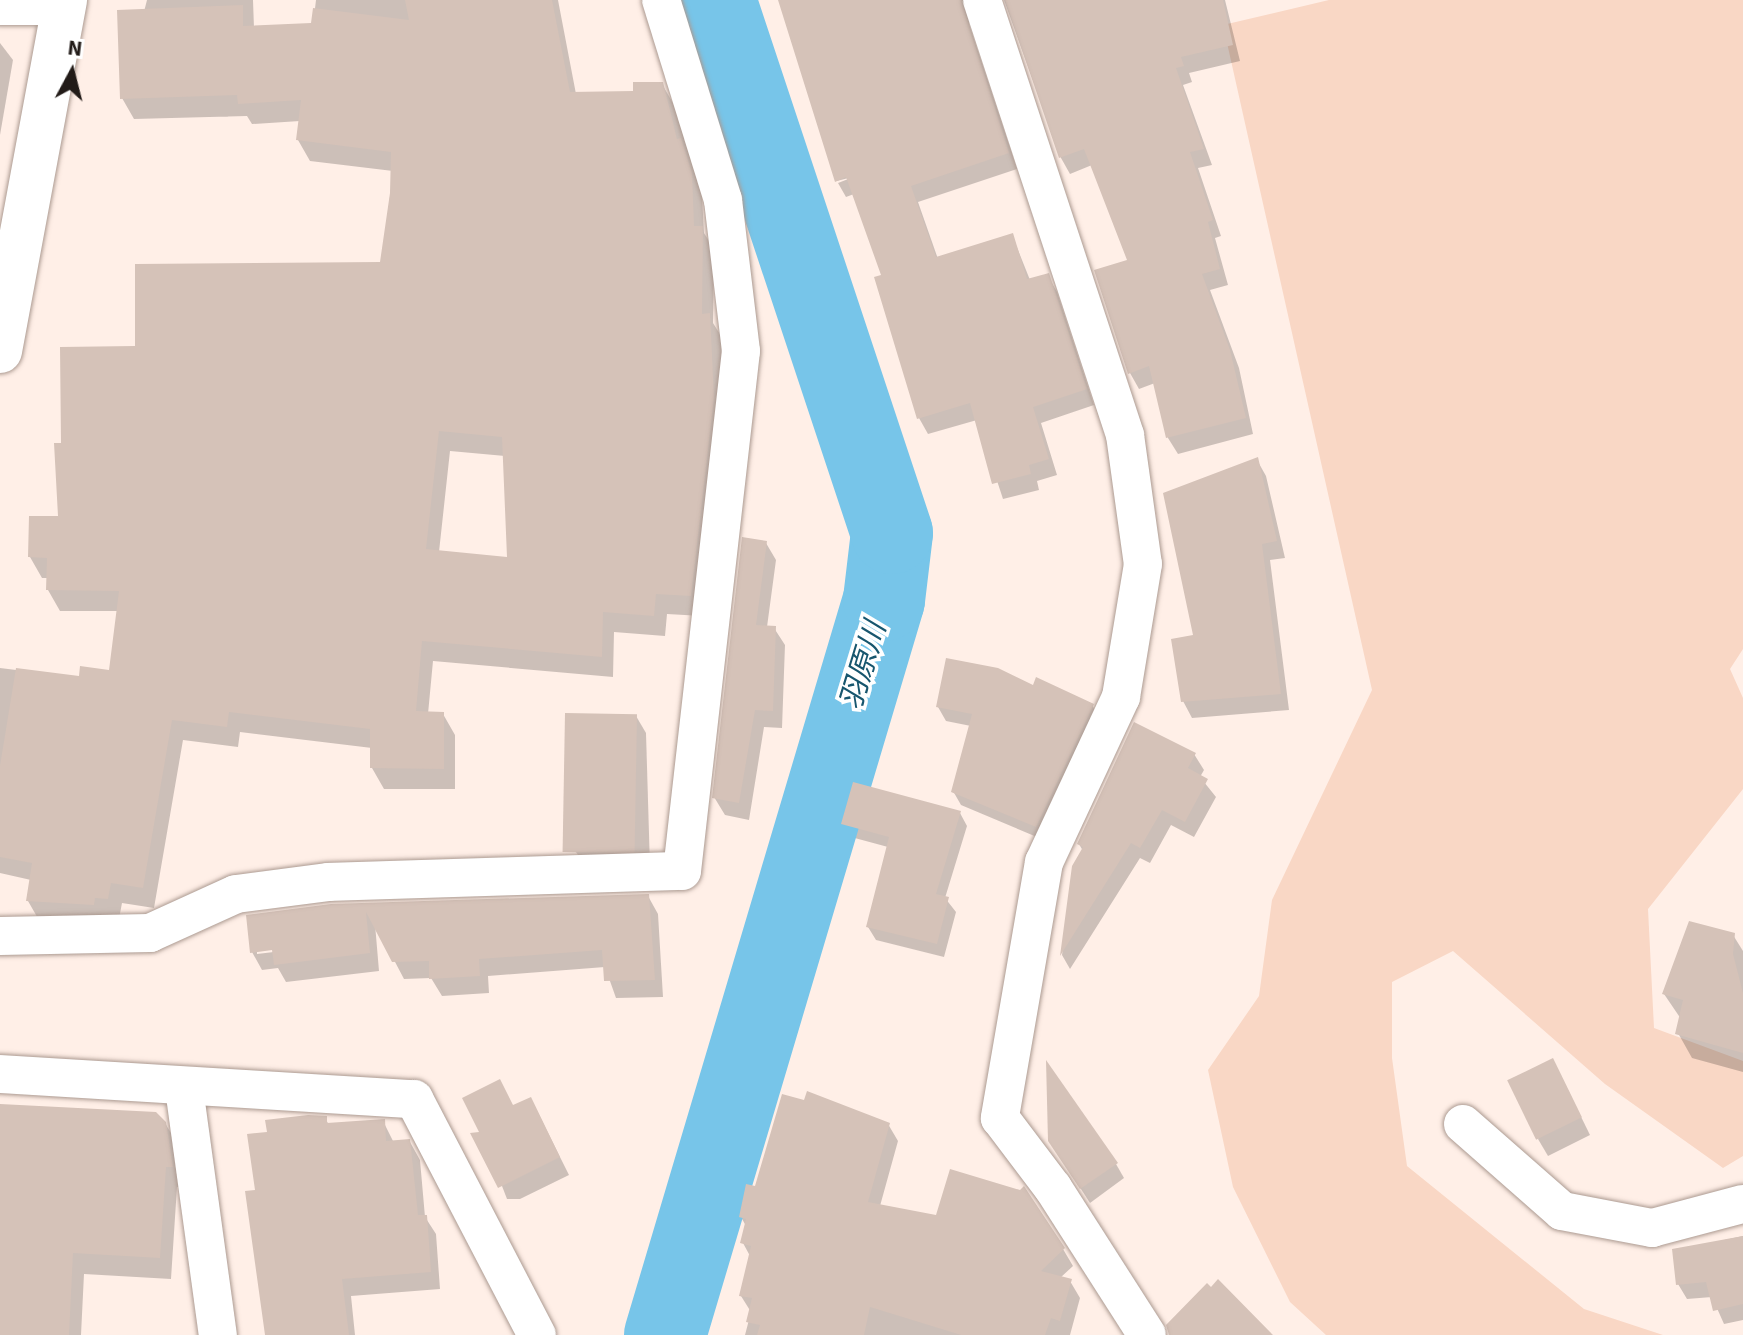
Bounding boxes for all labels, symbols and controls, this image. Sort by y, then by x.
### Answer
text: N [66,31,84,65]
north arrow [32,32,112,112]
water label: 羽原川 [834,618,894,714]

